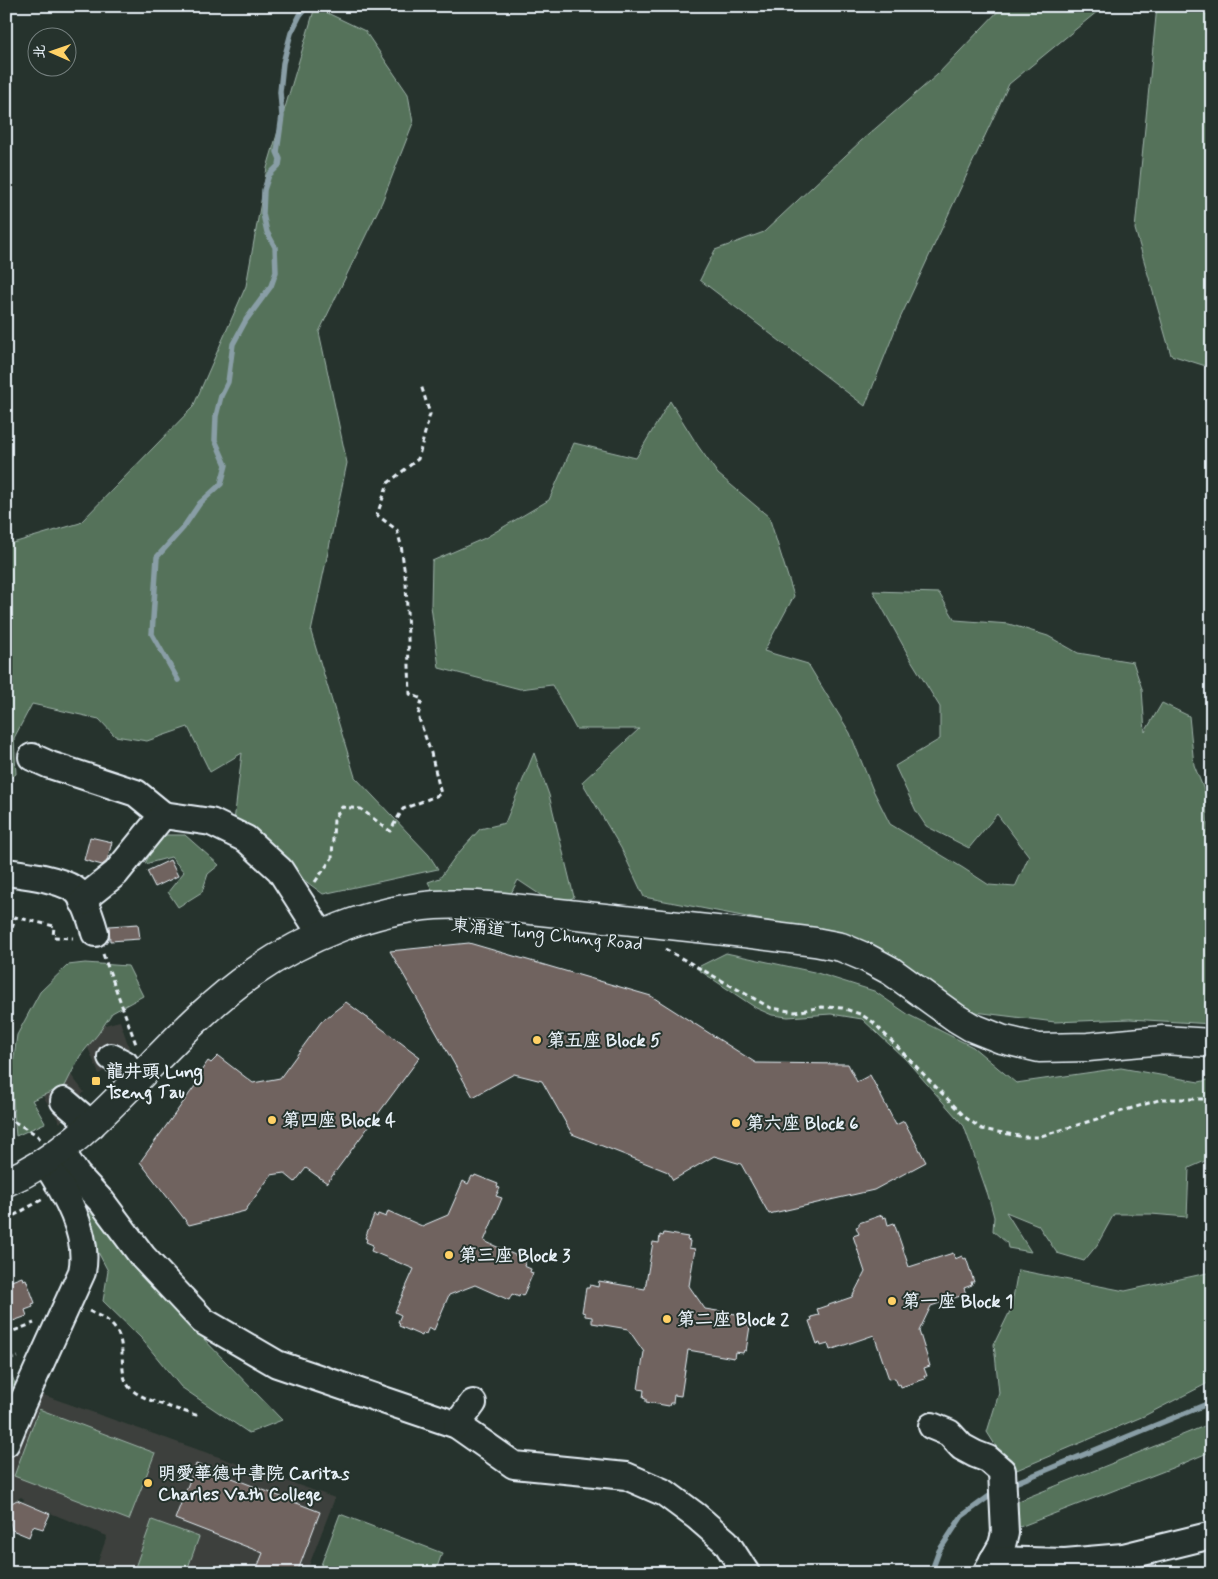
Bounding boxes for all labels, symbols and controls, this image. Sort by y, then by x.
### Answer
north arrow [28,28,78,78]
text: 北 [31,44,49,59]
street label: 東涌道 Tung Chung Road [450,913,644,958]
place label: 第五座 Block 5 [547,1029,661,1053]
marker: 第五座 Block 5 [531,1034,543,1046]
place label: 龍井頭 Lung Tseng Tau [106,1060,203,1105]
marker: 龍井頭 Lung Tseng Tau [90,1075,102,1087]
place label: 第四座 Block 4 [282,1109,396,1133]
place label: 第六座 Block 6 [746,1112,859,1136]
marker: 第四座 Block 4 [266,1114,278,1126]
marker: 第六座 Block 6 [730,1117,742,1129]
place label: 第三座 Block 3 [459,1244,571,1268]
marker: 第三座 Block 3 [443,1249,455,1261]
place label: 第一座 Block 1 [902,1290,1013,1314]
marker: 第一座 Block 1 [886,1295,898,1307]
place label: 第二座 Block 2 [677,1308,789,1332]
marker: 第二座 Block 2 [661,1313,673,1325]
place label: 明愛華德中書院 Caritas Charles Vath College [158,1462,349,1507]
marker: 明愛華德中書院 Caritas Charles Vath College [142,1477,154,1489]

